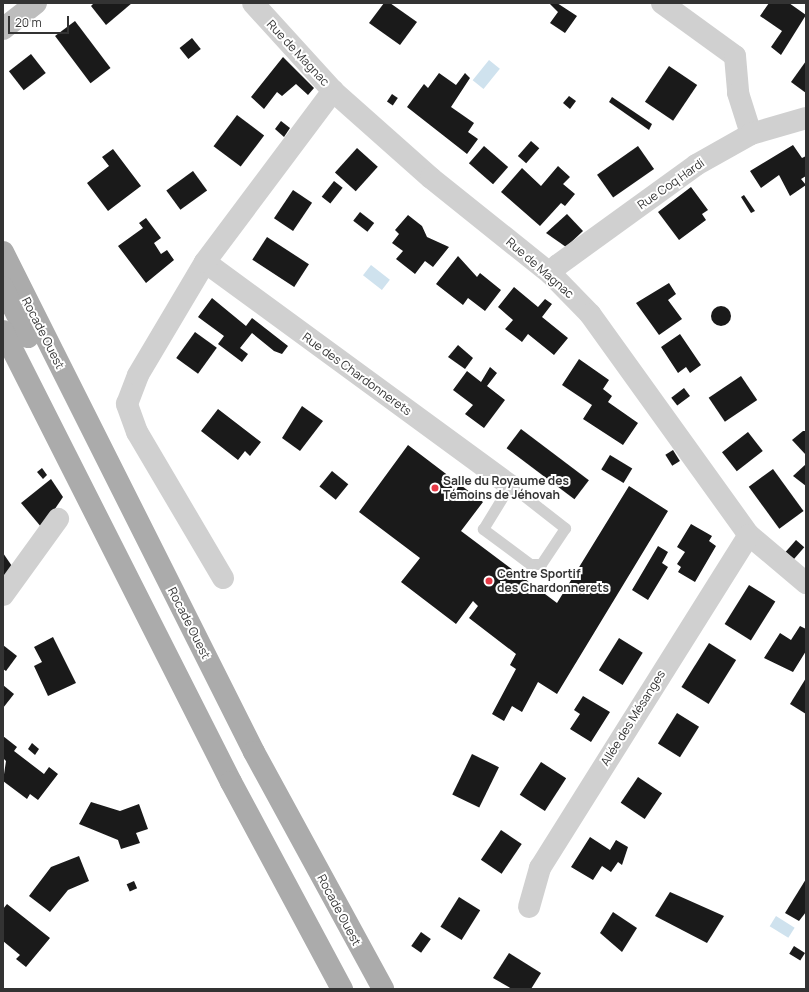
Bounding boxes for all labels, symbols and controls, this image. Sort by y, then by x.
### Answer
scale bar [10,8,71,34]
text: 20 m [15,14,42,31]
street label: Rue de Magnac [264,17,332,89]
street label: Rue Coq Hardi [635,156,707,212]
street label: Rue de Magnac [503,235,577,301]
street label: Rocade Ouest [19,295,67,371]
street label: Rue des Chardonnerets [300,330,414,418]
place label: Salle du Royaume des Témoins de Jéhovah [443,474,569,502]
marker: Salle du Royaume des Témoins de Jéhovah [430,483,440,493]
place label: Centre Sportif des Chardonnerets [497,567,609,595]
marker: Centre Sportif des Chardonnerets [484,576,494,586]
street label: Rocade Ouest [165,585,213,661]
street label: Allée des Mésanges [598,668,668,768]
street label: Rocade Ouest [314,872,364,948]

